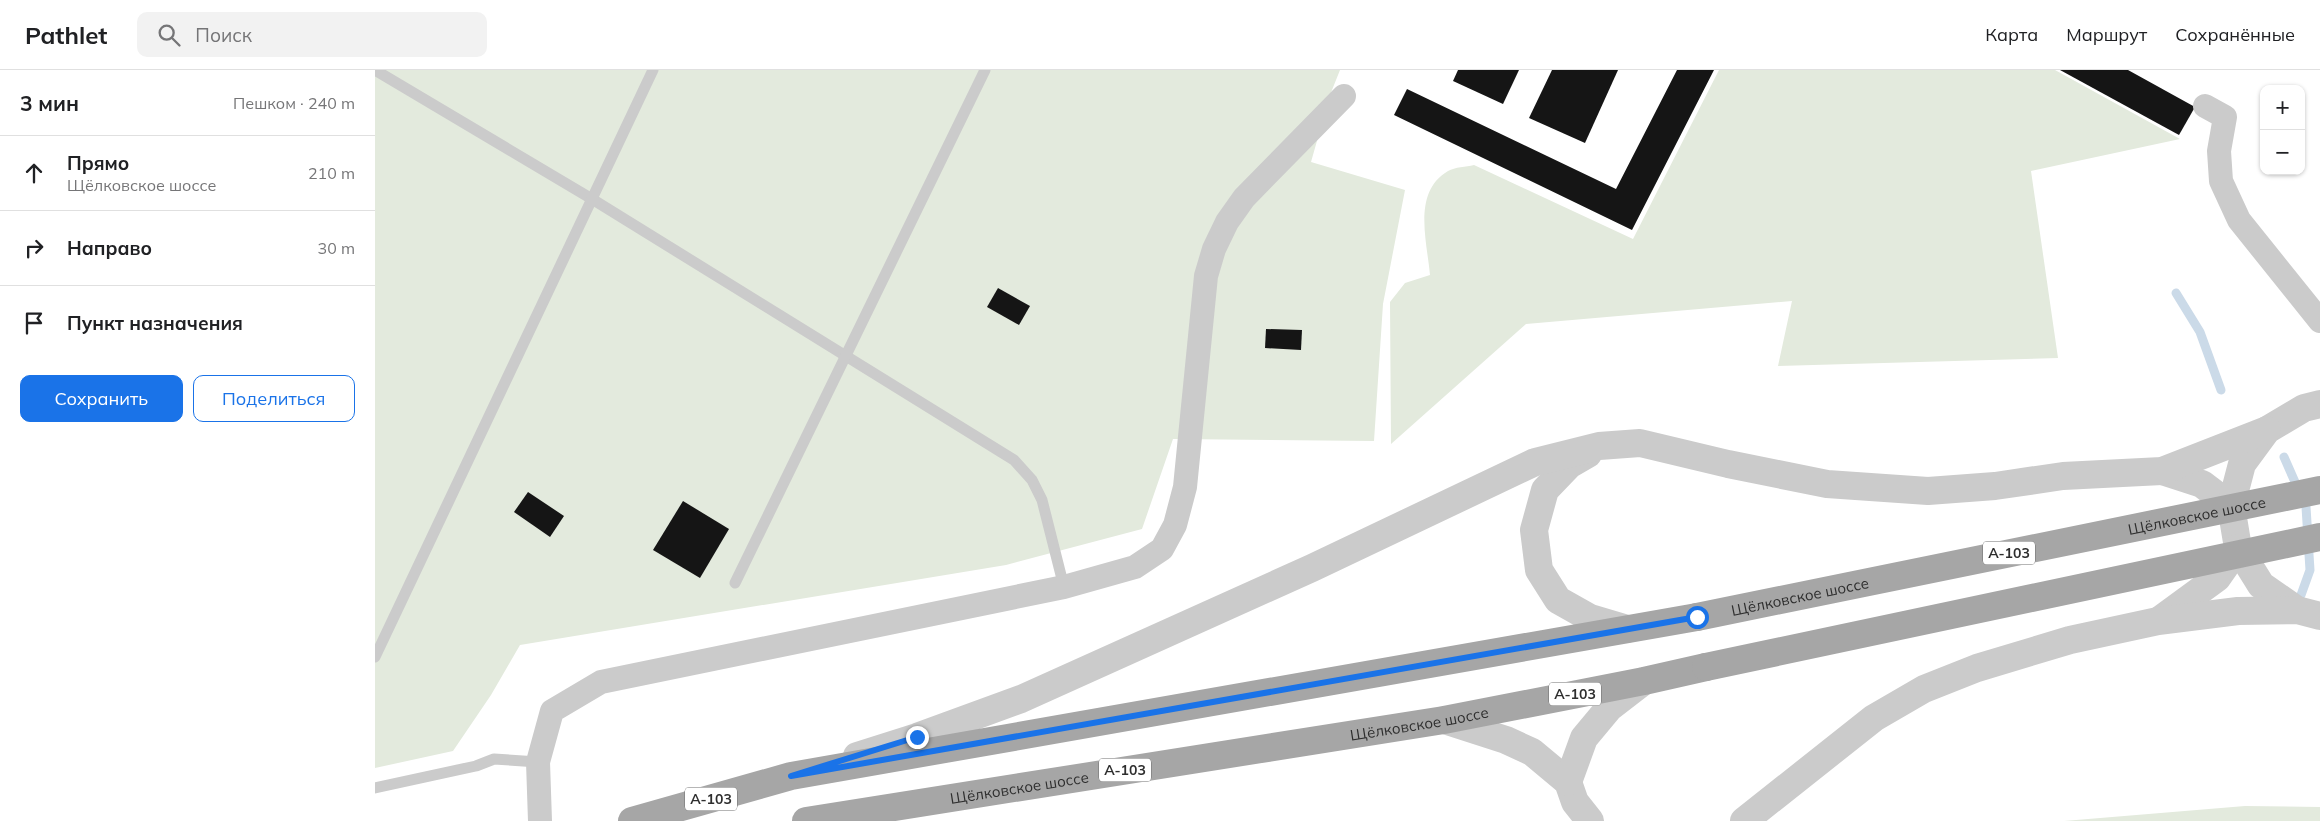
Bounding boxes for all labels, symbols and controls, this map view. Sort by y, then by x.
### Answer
search box [137,12,487,57]
text: Pathlet [25,20,107,50]
icon: search [155,21,183,49]
text: Поиск [195,23,252,47]
text: Карта [1985,23,2038,46]
text: Маршрут [2066,23,2147,46]
text: Сохранённые [2175,23,2295,46]
map controls [2260,85,2305,175]
button: + [2260,85,2305,130]
text: 3 мин [20,90,79,116]
text: Пешком · 240 m [233,93,355,113]
button: − [2260,130,2305,175]
text: Прямо [67,151,129,175]
icon: ahead [20,159,48,187]
text: 210 m [308,163,355,183]
text: Щёлковское шоссе [67,175,216,195]
icon: right [20,234,48,262]
text: Направо [67,236,152,260]
text: 30 m [318,238,355,258]
icon: arrive [20,309,48,337]
text: Пункт назначения [67,311,243,335]
button: Сохранить [20,375,183,422]
button: Поделиться [193,375,355,422]
street label: Щёлковское шоссе [2126,492,2267,538]
road number: А-103 [1983,542,2035,564]
street label: Щёлковское шоссе [1729,573,1870,619]
route start [1686,606,1709,629]
road number: А-103 [1549,682,1601,706]
street label: Щёлковское шоссе [1349,702,1490,744]
route end [906,726,929,749]
road number: А-103 [1099,758,1151,782]
street label: Щёлковское шоссе [949,767,1090,808]
road number: А-103 [685,788,737,811]

